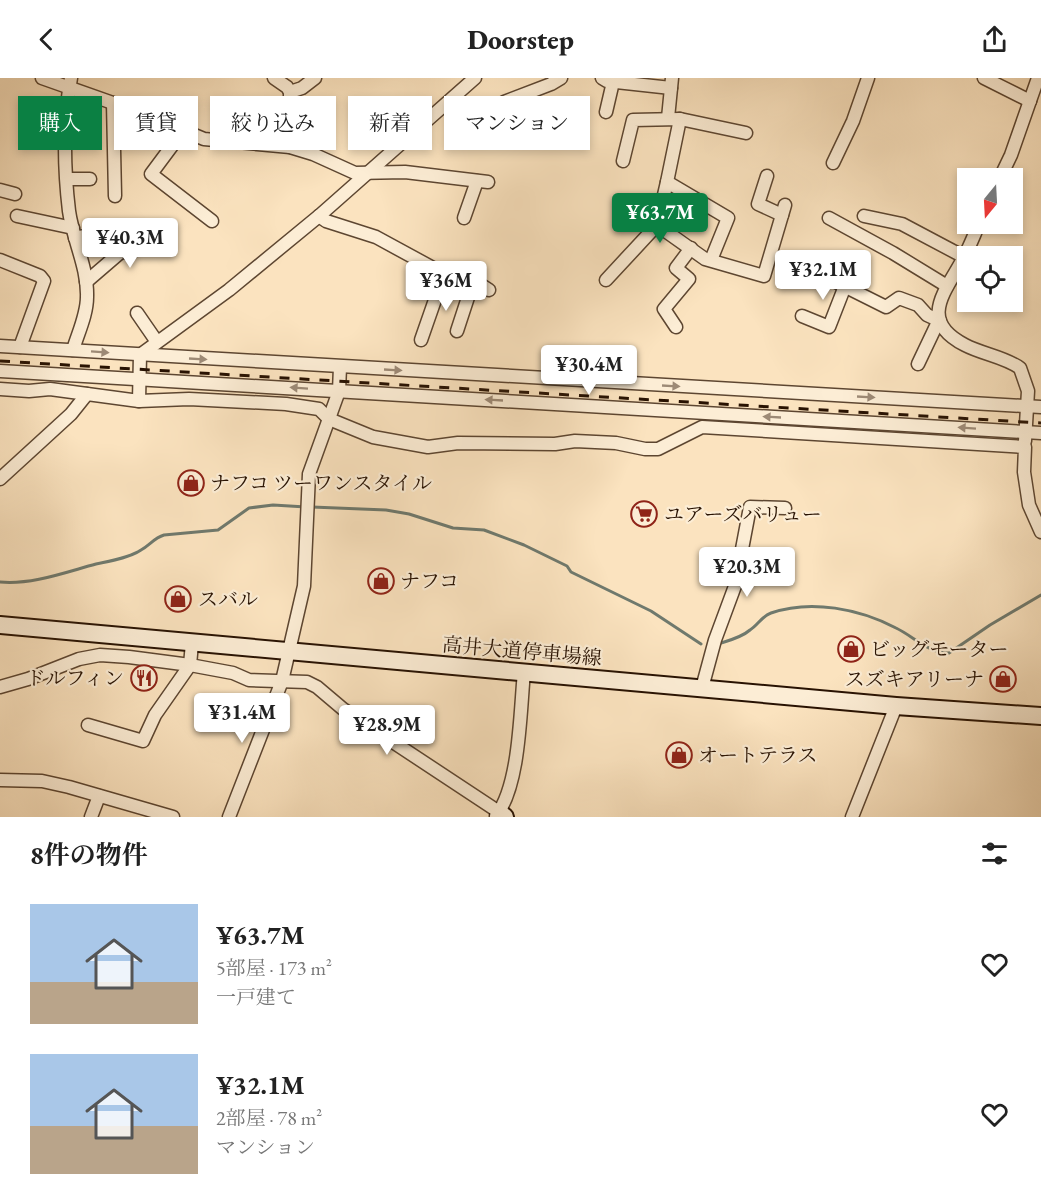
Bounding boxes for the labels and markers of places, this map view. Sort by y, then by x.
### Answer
pin: ¥63.7M [611,193,709,244]
pin: ¥40.3M [81,218,179,269]
pin: ¥32.1M [774,250,872,301]
pin: ¥36M [410,261,482,312]
pin: ¥30.4M [540,345,638,396]
shop icon: ナフコ ツーワンスタイル [176,468,206,498]
place label: ナフコ ツーワンスタイル [210,470,432,496]
supermarket icon: ユアーズバリュー [629,499,659,529]
place label: ユアーズバリュー [664,501,822,527]
pin: ¥20.3M [698,547,796,598]
shop icon: ナフコ [366,566,396,596]
place label: ナフコ [400,568,459,594]
shop icon: スバル [163,584,193,614]
place label: スバル [198,586,258,612]
shop icon: ビッグモーター [836,634,866,664]
place label: ビッグモーター [870,636,1008,662]
restaurant icon: ドルフィン [129,663,159,693]
shop icon: スズキアリーナ [988,664,1018,694]
place label: ドルフィン [26,665,124,691]
place label: スズキアリーナ [845,666,984,692]
pin: ¥31.4M [193,693,291,744]
pin: ¥28.9M [338,705,436,756]
shop icon: オートテラス [664,740,694,770]
place label: オートテラス [698,742,817,768]

